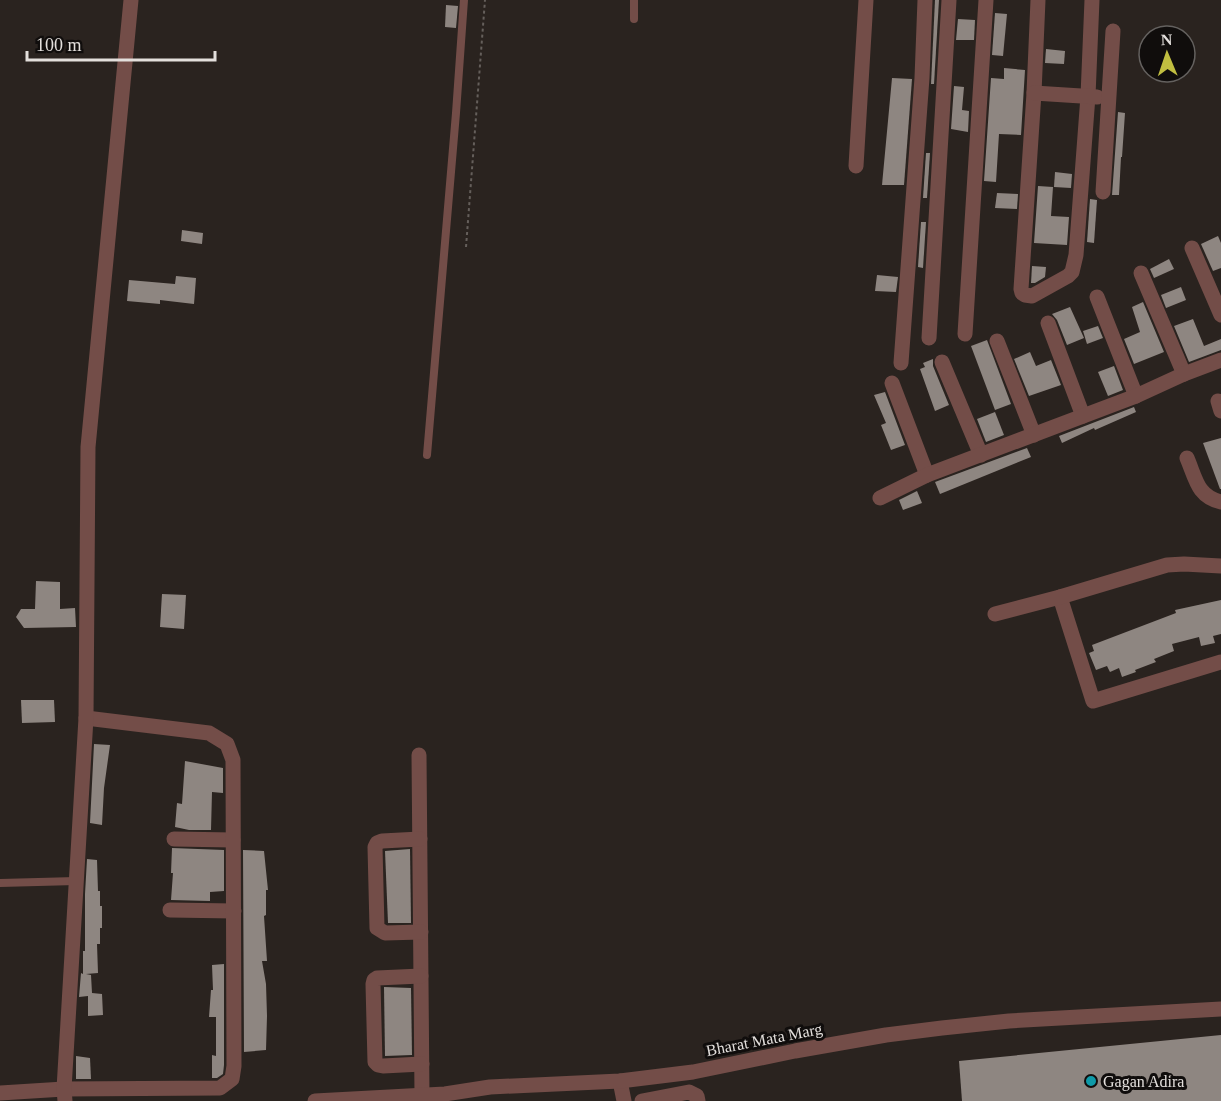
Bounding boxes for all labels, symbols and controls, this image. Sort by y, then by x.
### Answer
scale bar [27,24,214,62]
north arrow [1137,24,1197,84]
text: N [1160,31,1173,48]
text: 100 m [36,35,82,55]
street label: Bharat Mata Marg [705,1020,824,1060]
place label: Gagan Adira [1103,1073,1184,1091]
marker: Gagan Adira [1084,1074,1098,1088]

